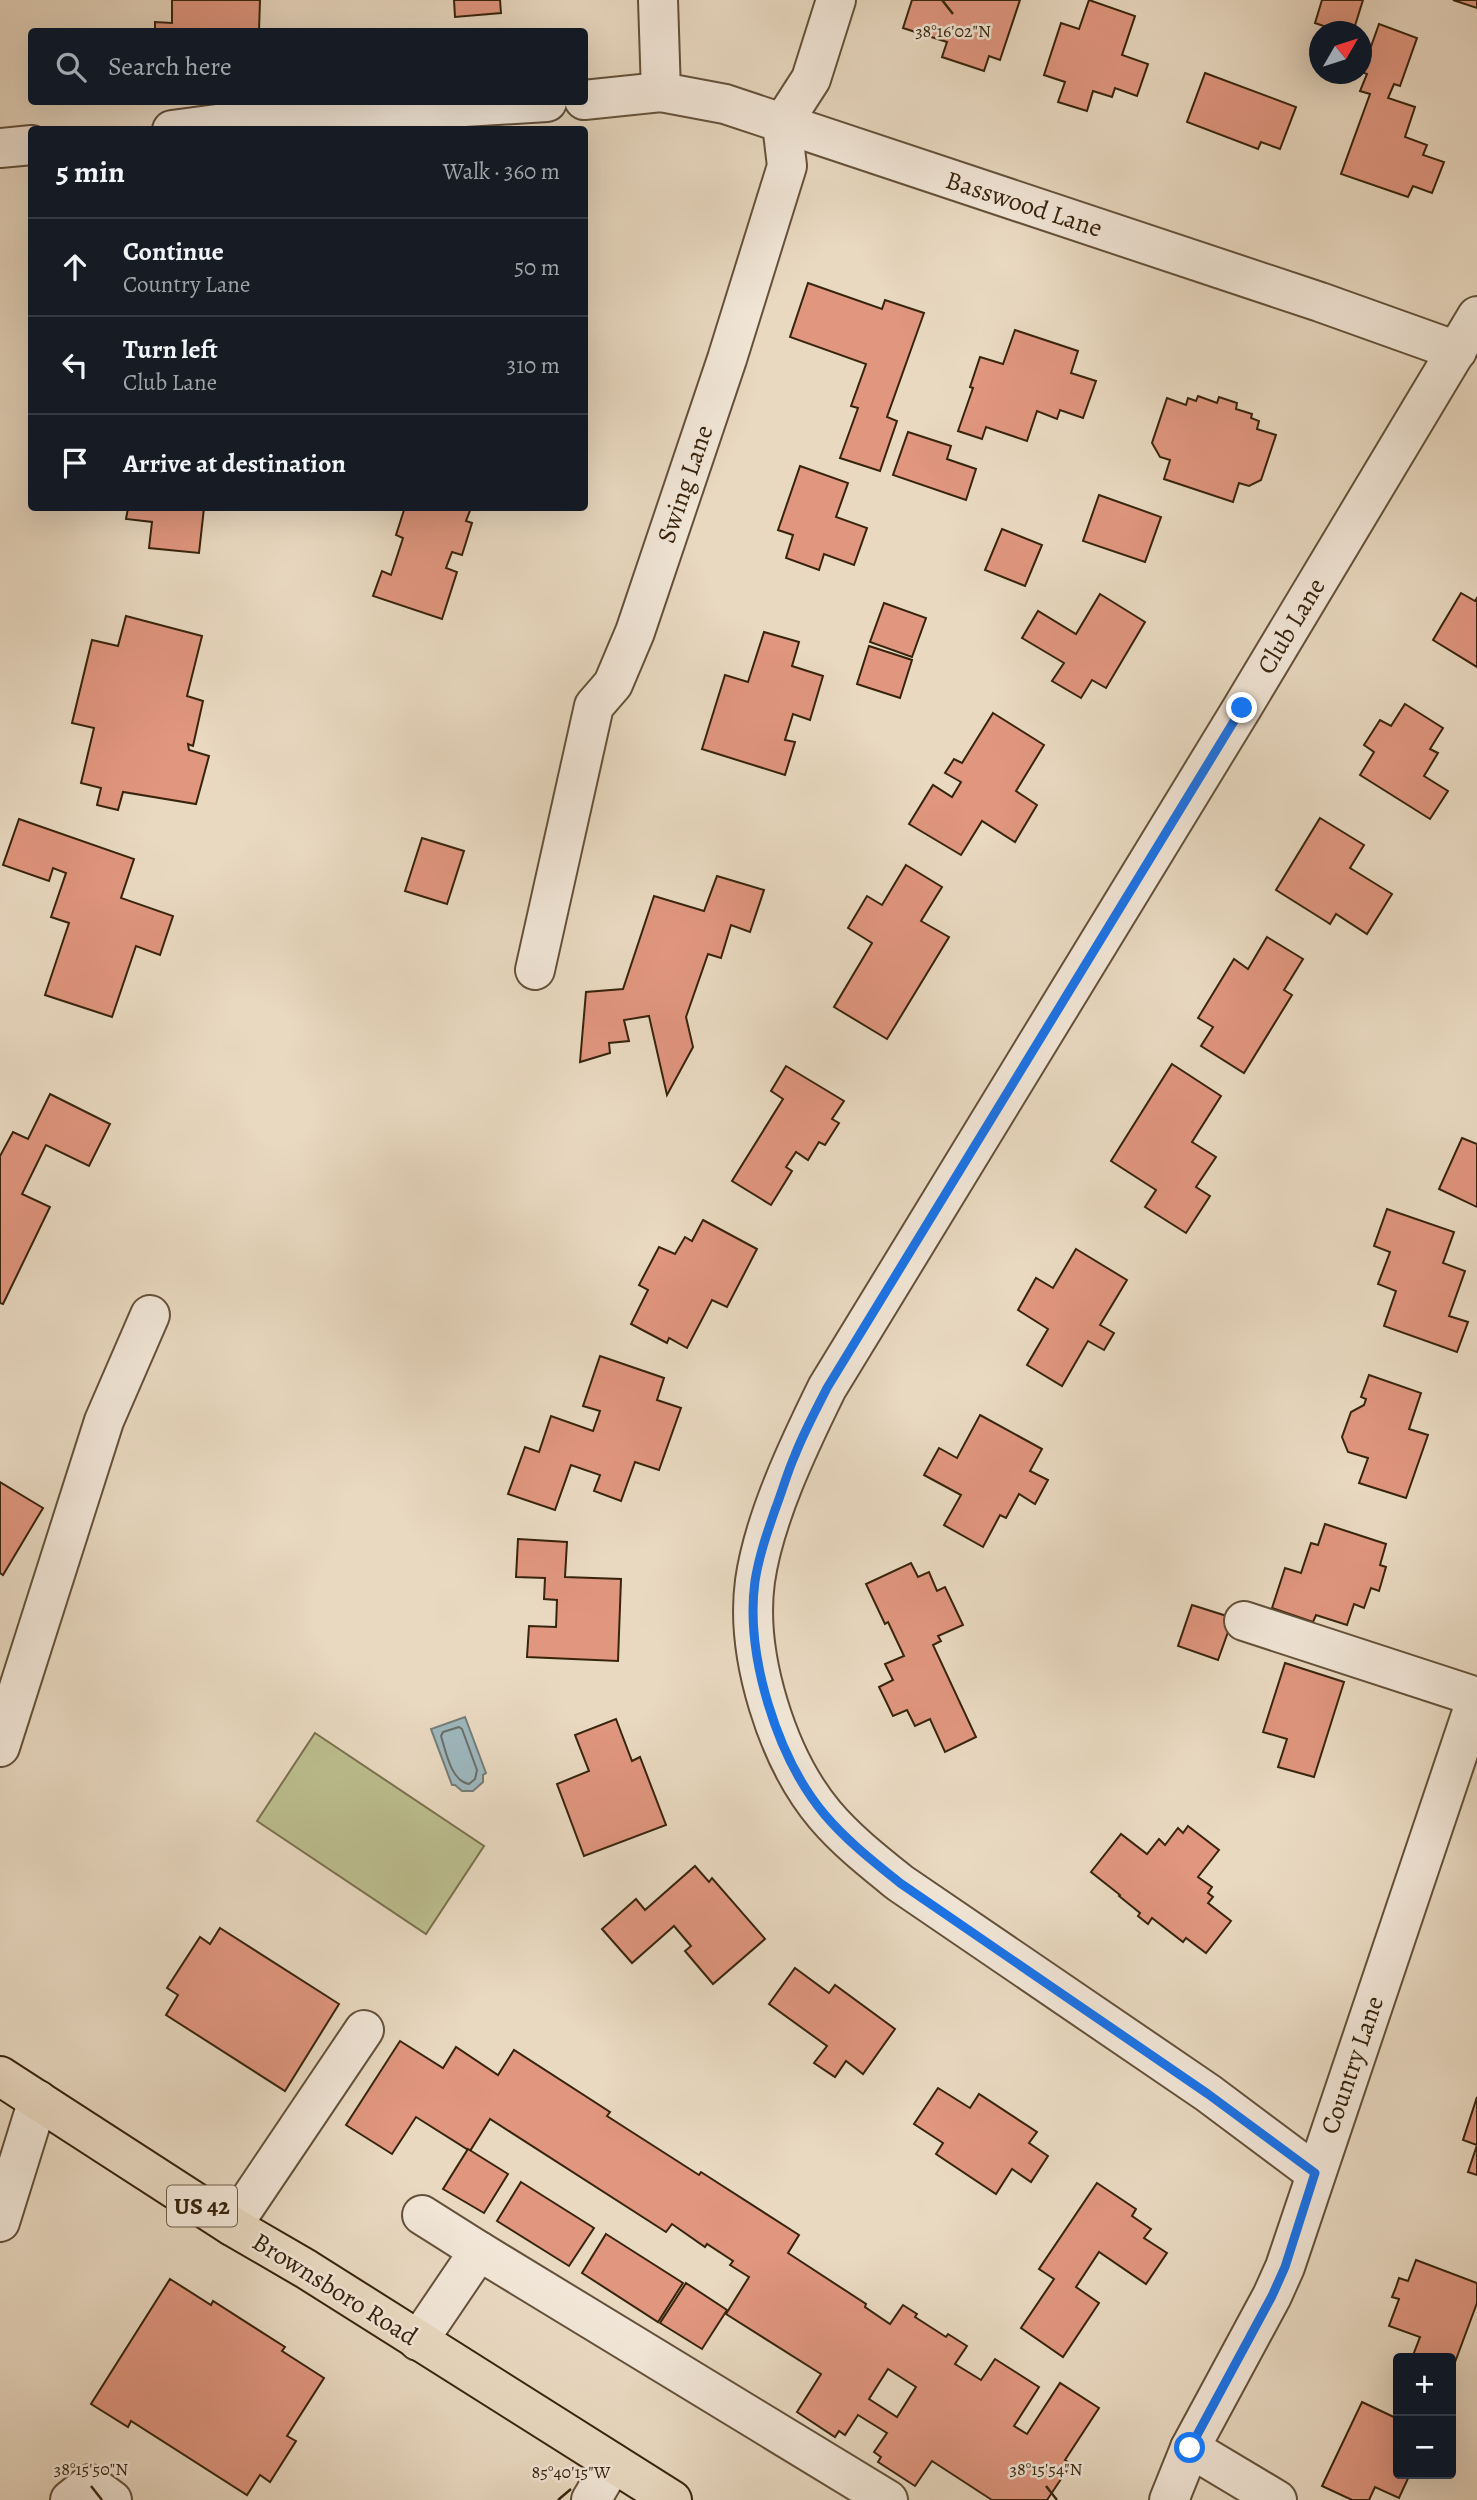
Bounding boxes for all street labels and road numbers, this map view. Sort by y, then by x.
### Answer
street label: Basswood Lane [941,162,1107,246]
street label: Swing Lane [649,420,721,548]
street label: Club Lane [1249,571,1333,681]
street label: Country Lane [1312,1991,1392,2139]
road number: US 42 [167,2186,237,2227]
street label: Brownsboro Road [246,2224,424,2354]

